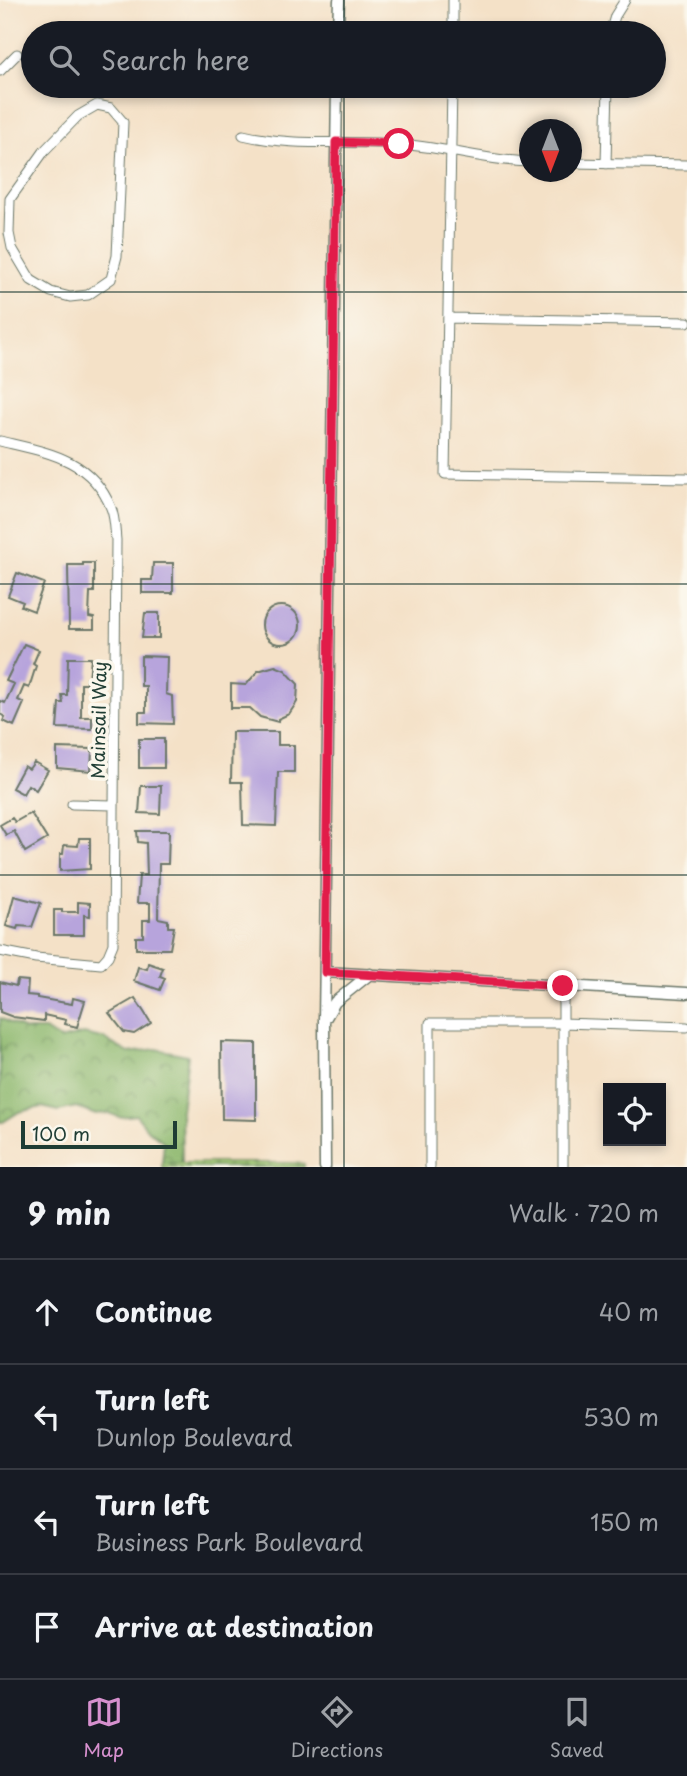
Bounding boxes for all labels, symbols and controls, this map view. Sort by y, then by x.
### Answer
search box [21,21,666,98]
text: Search here [101,40,250,79]
icon: search [45,41,83,79]
north arrow [519,119,582,182]
route start [383,128,414,159]
street label: Mainsail Way [83,661,113,779]
route end [547,970,578,1001]
map controls [603,1083,666,1146]
button: locate [603,1083,666,1146]
scale bar [21,1118,177,1150]
text: 100 m [32,1119,90,1147]
text: 9 min [28,1190,111,1235]
text: Walk · 720 m [509,1195,659,1230]
text: Continue [95,1292,212,1331]
icon: ahead [28,1293,66,1331]
text: 40 m [599,1294,659,1329]
text: Turn left [95,1380,210,1419]
icon: left [28,1398,66,1436]
text: 530 m [583,1399,659,1434]
text: Dunlop Boulevard [95,1419,292,1454]
text: Turn left [95,1485,210,1524]
icon: left [28,1503,66,1541]
text: 150 m [590,1504,659,1539]
text: Business Park Boulevard [95,1524,363,1559]
text: Arrive at destination [95,1607,374,1646]
icon: arrive [28,1608,66,1646]
tab: Map [83,1693,124,1763]
tab: Directions [291,1693,383,1763]
tab: Saved [550,1693,604,1763]

